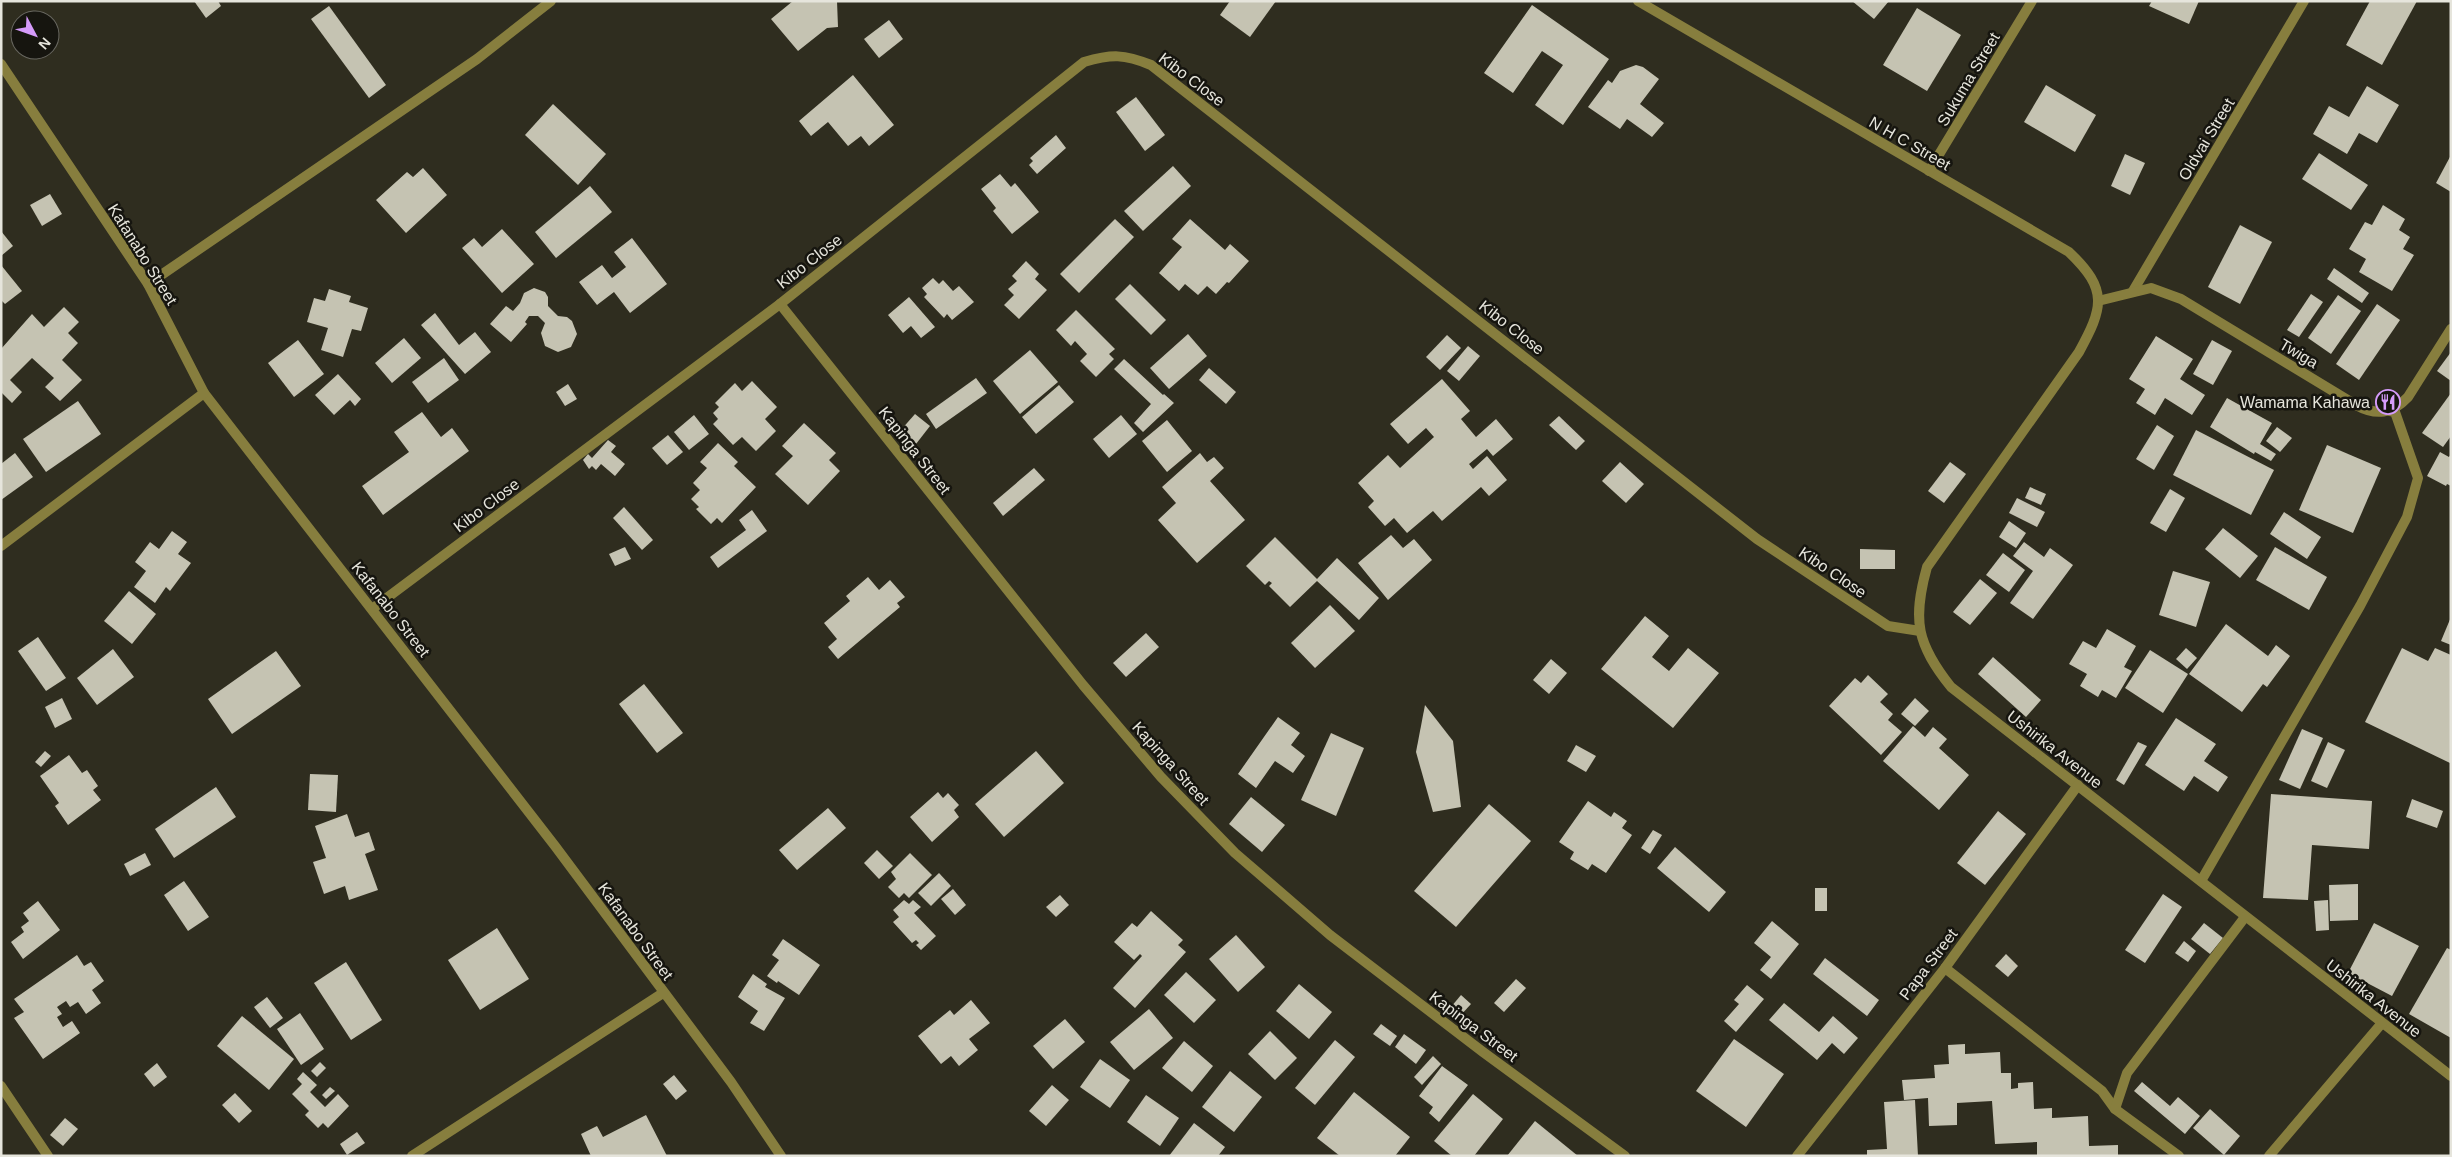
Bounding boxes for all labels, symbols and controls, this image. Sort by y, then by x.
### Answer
north arrow [10,10,60,60]
street label: Sukuma Street [1934,29,2003,129]
text: N [35,34,54,53]
street label: Kibo Close [1156,49,1228,110]
street label: Oldvai Street [2175,95,2238,183]
street label: N H C Street [1866,113,1954,174]
street label: Kafanabo Street [105,201,181,308]
street label: Kibo Close [774,231,845,292]
street label: Kibo Close [1476,297,1547,358]
street label: Twiga [2276,335,2321,372]
restaurant icon: Wamama Kahawa [2375,389,2401,415]
place label: Wamama Kahawa [2240,394,2370,411]
street label: Kapinga Street [875,403,954,498]
street label: Kibo Close [450,475,522,535]
street label: Kibo Close [1796,544,1870,601]
street label: Kafanabo Street [348,559,433,661]
street label: Ushirika Avenue [2004,707,2105,792]
street label: Kapinga Street [1129,718,1213,809]
street label: Kafanabo Street [595,880,677,984]
street label: Papa Street [1896,925,1961,1003]
street label: Ushirika Avenue [2323,956,2424,1041]
street label: Kapinga Street [1426,988,1522,1065]

